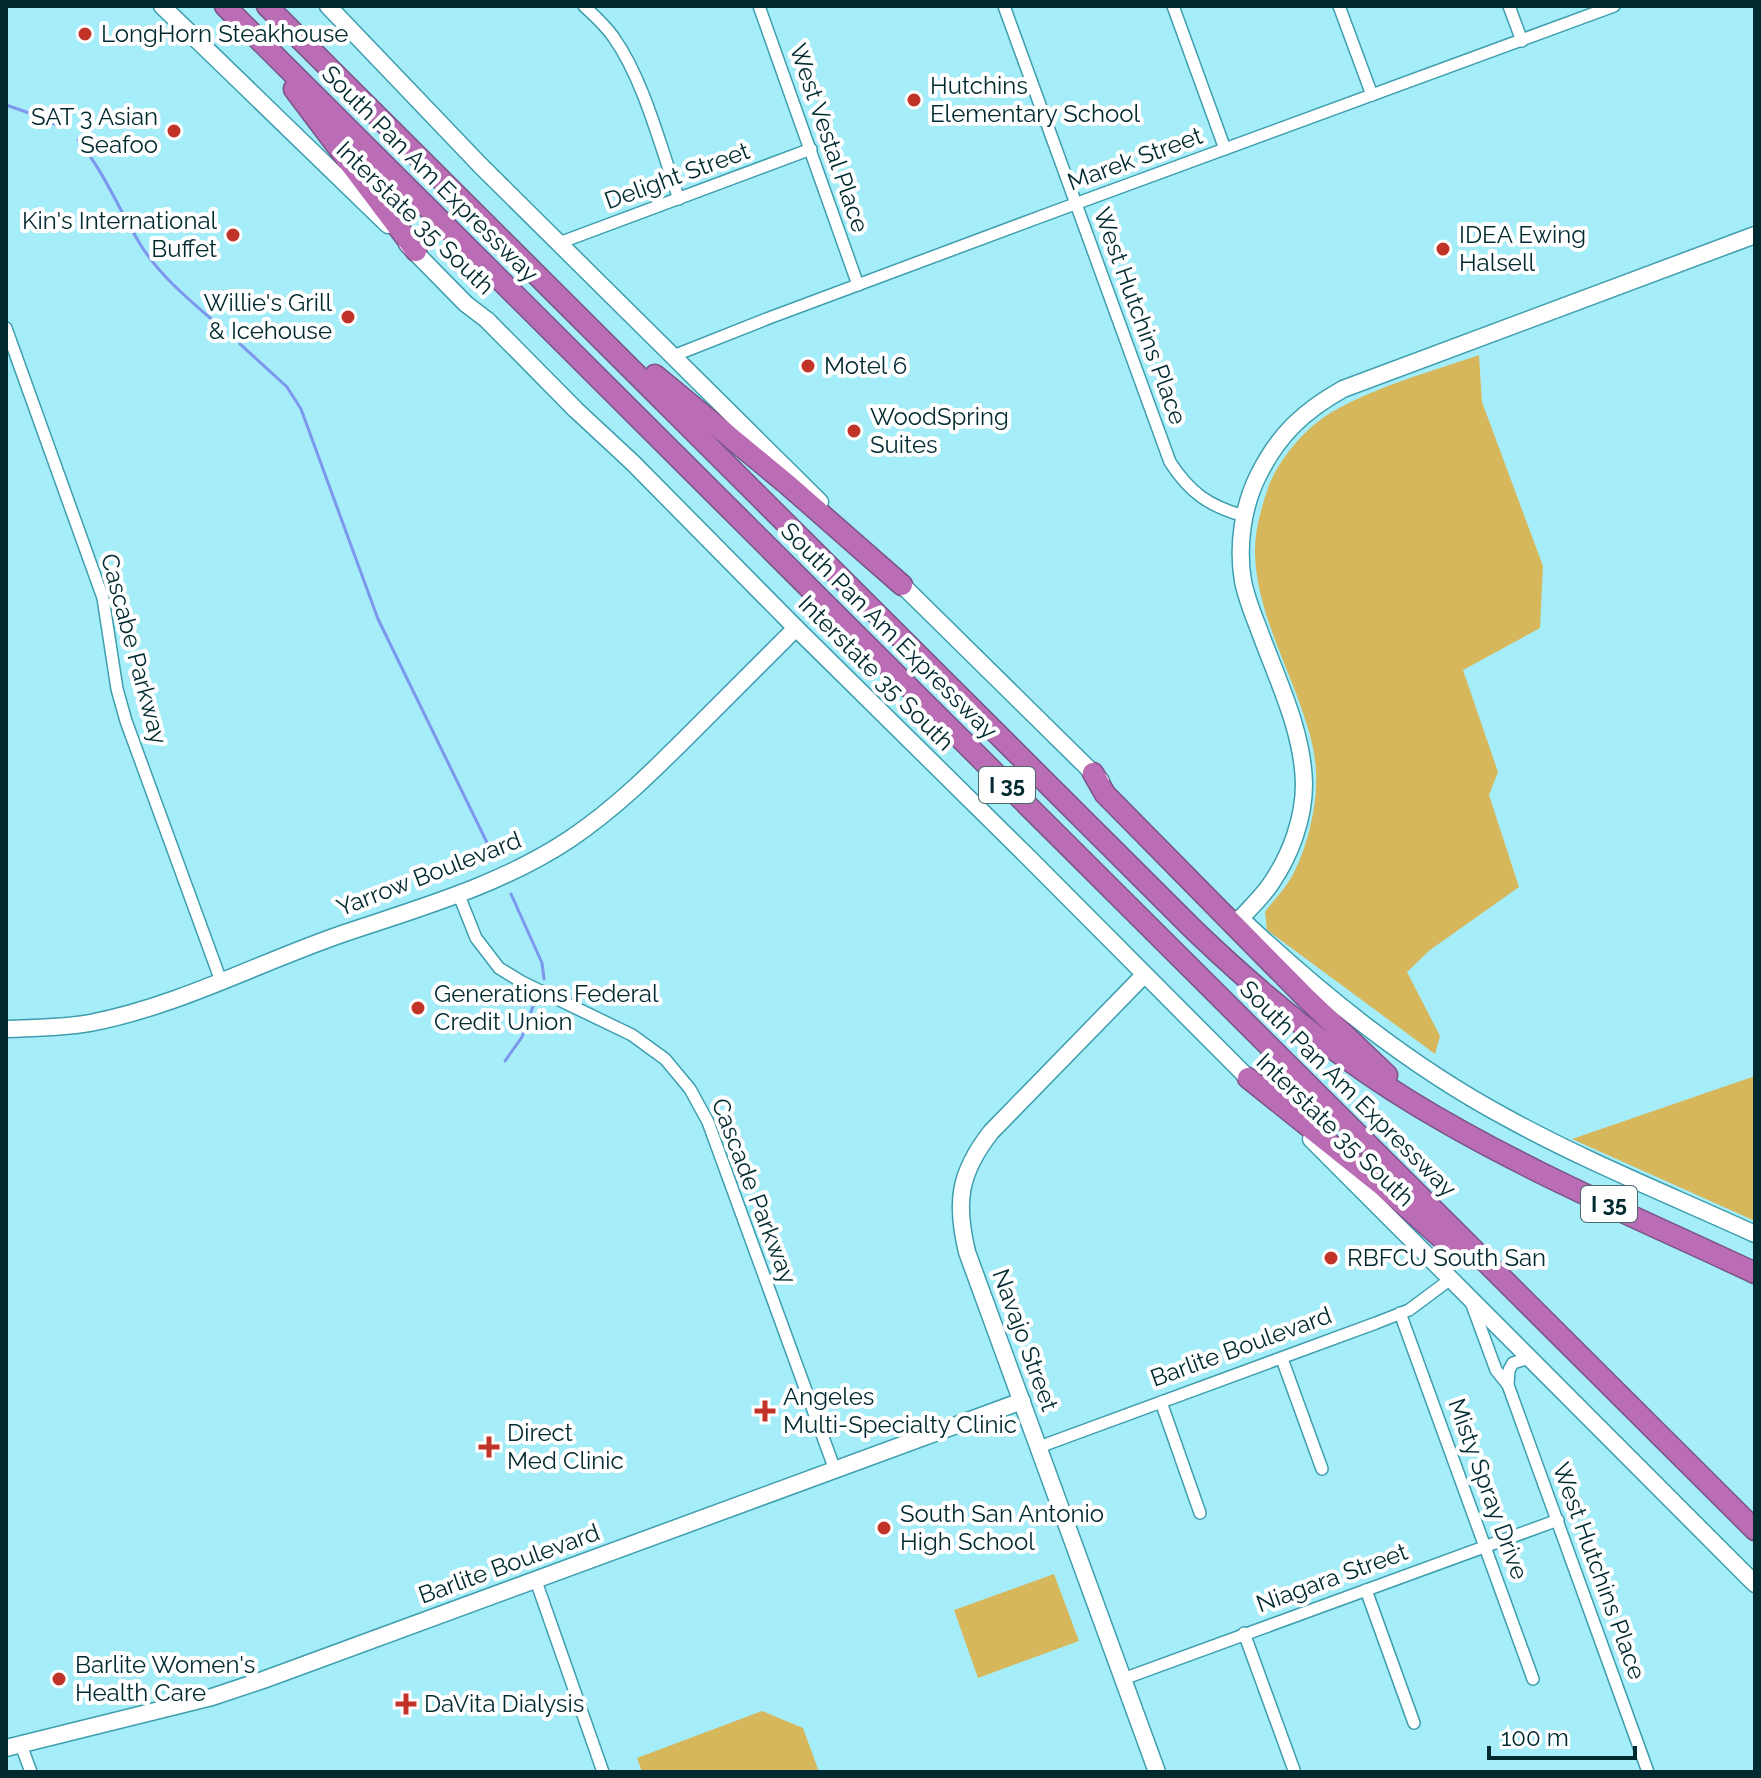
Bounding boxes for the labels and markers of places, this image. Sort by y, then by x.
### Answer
place label: LongHorn Steakhouse [101,19,348,48]
marker: LongHorn Steakhouse [76,25,94,43]
place label: Hutchins Elementary School [930,71,1141,128]
marker: Hutchins Elementary School [905,91,923,109]
place label: SAT 3 Asian Seafoo [31,102,158,159]
marker: SAT 3 Asian Seafoo [165,122,183,140]
place label: Kin's International Buffet [22,206,217,263]
place label: IDEA Ewing Halsell [1459,220,1586,277]
marker: Kin's International Buffet [224,226,242,244]
marker: IDEA Ewing Halsell [1434,240,1452,258]
place label: Willie's Grill & Icehouse [203,288,332,345]
marker: Willie's Grill & Icehouse [339,308,357,326]
place label: Motel 6 [824,351,907,380]
marker: Motel 6 [799,357,817,375]
place label: WoodSpring Suites [870,402,1009,459]
marker: WoodSpring Suites [845,422,863,440]
place label: Generations Federal Credit Union [434,979,659,1036]
marker: Generations Federal Credit Union [409,999,427,1017]
place label: RBFCU South San [1347,1243,1546,1272]
marker: RBFCU South San [1322,1249,1340,1267]
place label: Angeles Multi-Specialty Clinic [783,1382,1017,1439]
marker: Angeles Multi-Specialty Clinic [754,1400,776,1422]
place label: Direct Med Clinic [507,1418,624,1475]
marker: Direct Med Clinic [478,1436,500,1458]
place label: South San Antonio High School [900,1499,1104,1556]
marker: South San Antonio High School [875,1519,893,1537]
place label: Barlite Women's Health Care [75,1650,255,1707]
marker: Barlite Women's Health Care [50,1670,68,1688]
place label: DaVita Dialysis [424,1689,584,1718]
marker: DaVita Dialysis [395,1693,417,1715]

